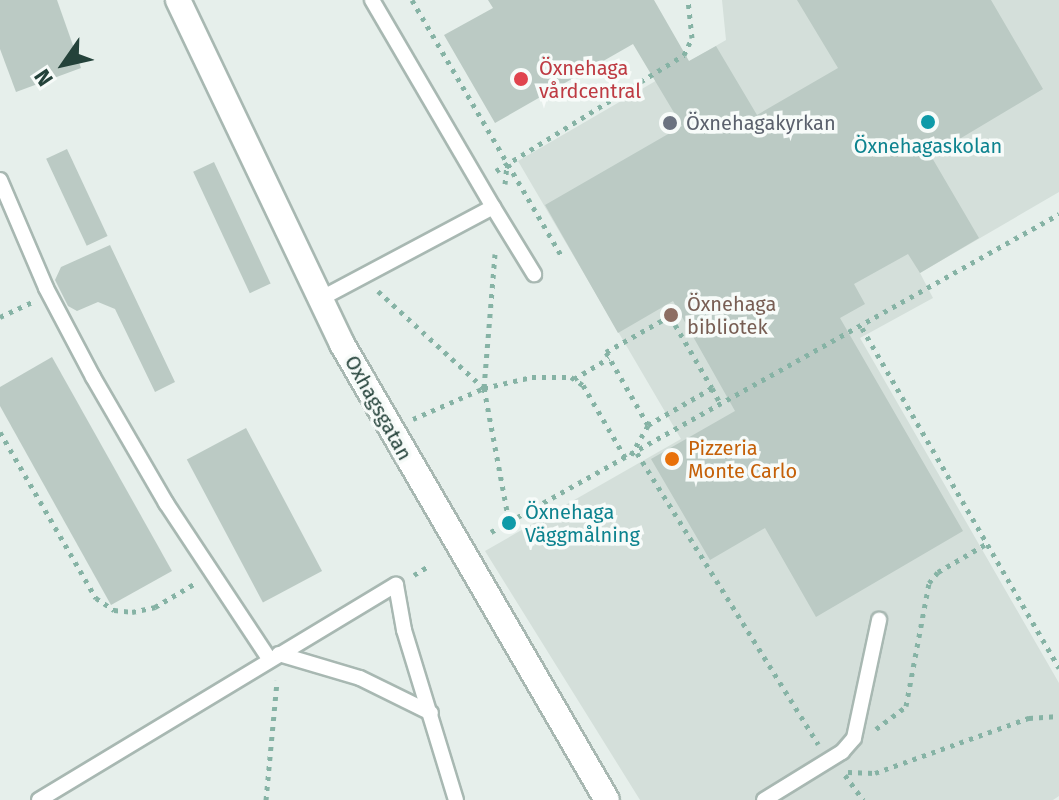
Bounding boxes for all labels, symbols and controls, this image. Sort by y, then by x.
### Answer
north arrow [24,24,104,104]
place label: Öxnehaga vårdcentral [539,56,641,103]
text: N [28,64,59,91]
marker: Öxnehaga vårdcentral [510,68,532,90]
place label: Öxnehagakyrkan [686,111,836,135]
marker: Öxnehagaskolan [919,113,937,131]
marker: Öxnehagakyrkan [661,114,679,132]
place label: Öxnehagaskolan [854,134,1002,158]
place label: Öxnehaga bibliotek [687,292,776,339]
marker: Öxnehaga bibliotek [662,306,680,324]
street label: Oxhagsgatan [339,351,417,465]
place label: Pizzeria Monte Carlo [688,436,797,483]
marker: Pizzeria Monte Carlo [663,450,681,468]
place label: Öxnehaga Väggmålning [525,500,640,547]
marker: Öxnehaga Väggmålning [500,514,518,532]

